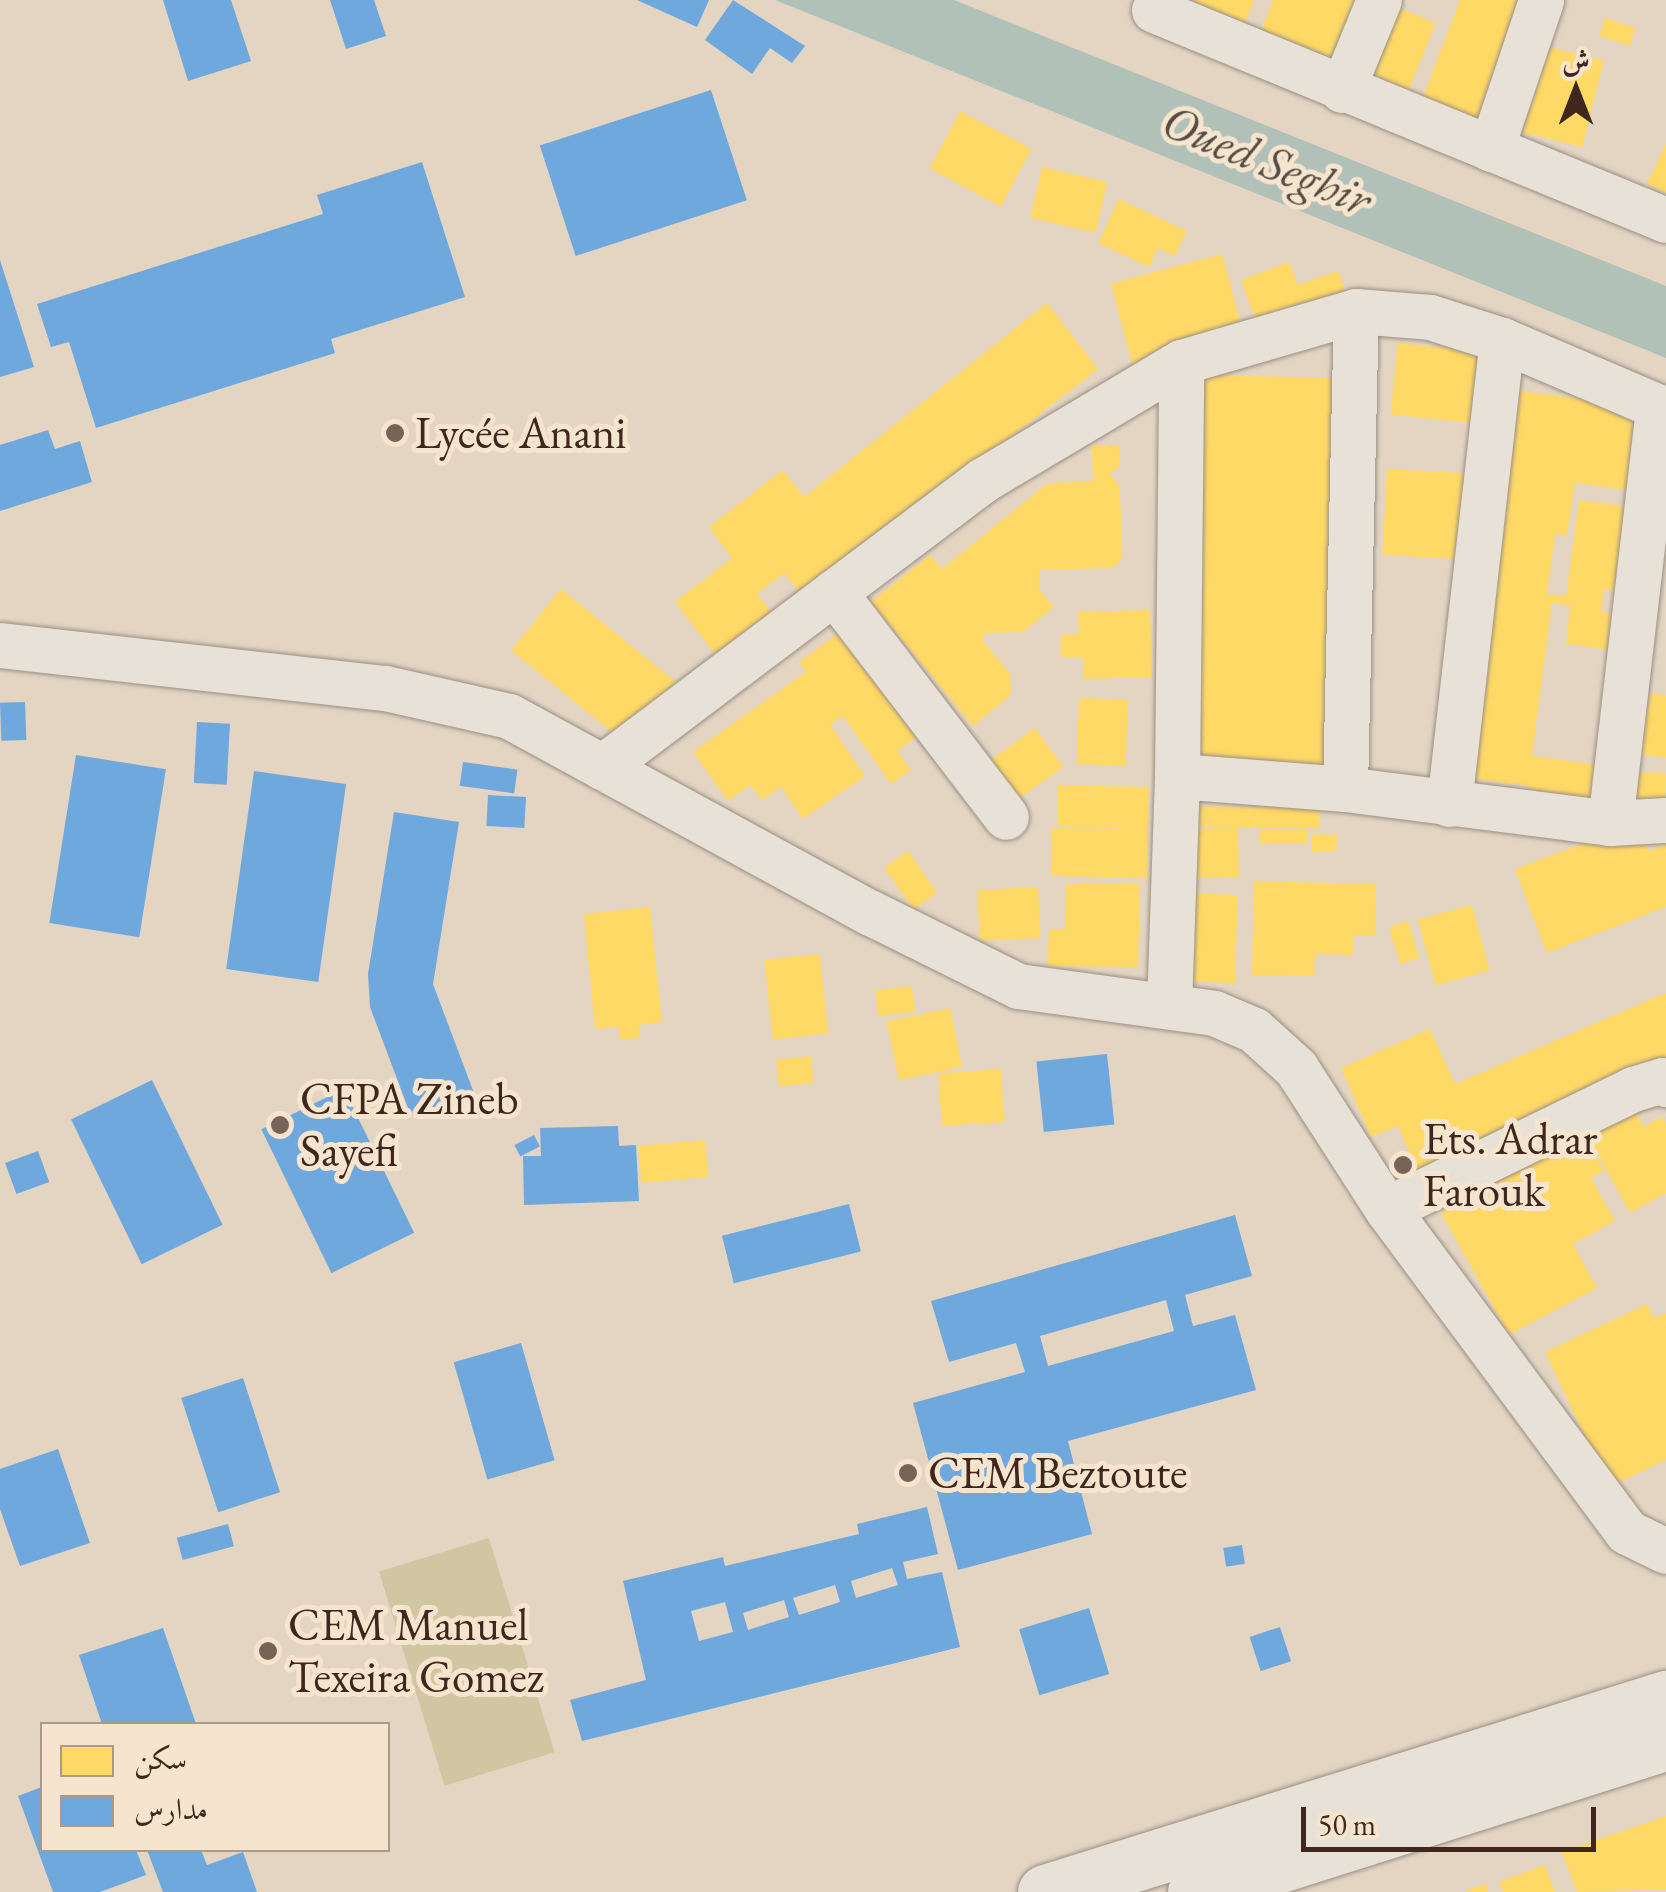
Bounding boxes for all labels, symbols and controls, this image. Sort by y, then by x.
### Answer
north arrow [1526,40,1626,140]
text: ش [1562,42,1590,78]
water label: Oued Seghir [1154,92,1380,228]
place label: Lycée Anani [415,406,626,460]
marker: Lycée Anani [384,422,406,444]
place label: CFPA Zineb Sayefi [300,1072,519,1178]
place label: Ets. Adrar Farouk [1423,1112,1597,1218]
marker: CFPA Zineb Sayefi [269,1114,291,1136]
marker: Ets. Adrar Farouk [1392,1154,1414,1176]
place label: CEM Beztoute [928,1446,1188,1500]
marker: CEM Beztoute [897,1462,919,1484]
place label: CEM Manuel Texeira Gomez [288,1598,544,1704]
marker: CEM Manuel Texeira Gomez [257,1640,279,1662]
legend [40,1722,390,1852]
text: سكن [134,1739,187,1778]
scale bar [1306,1787,1601,1849]
text: مدارس [134,1789,208,1828]
text: 50 m [1318,1805,1376,1844]

